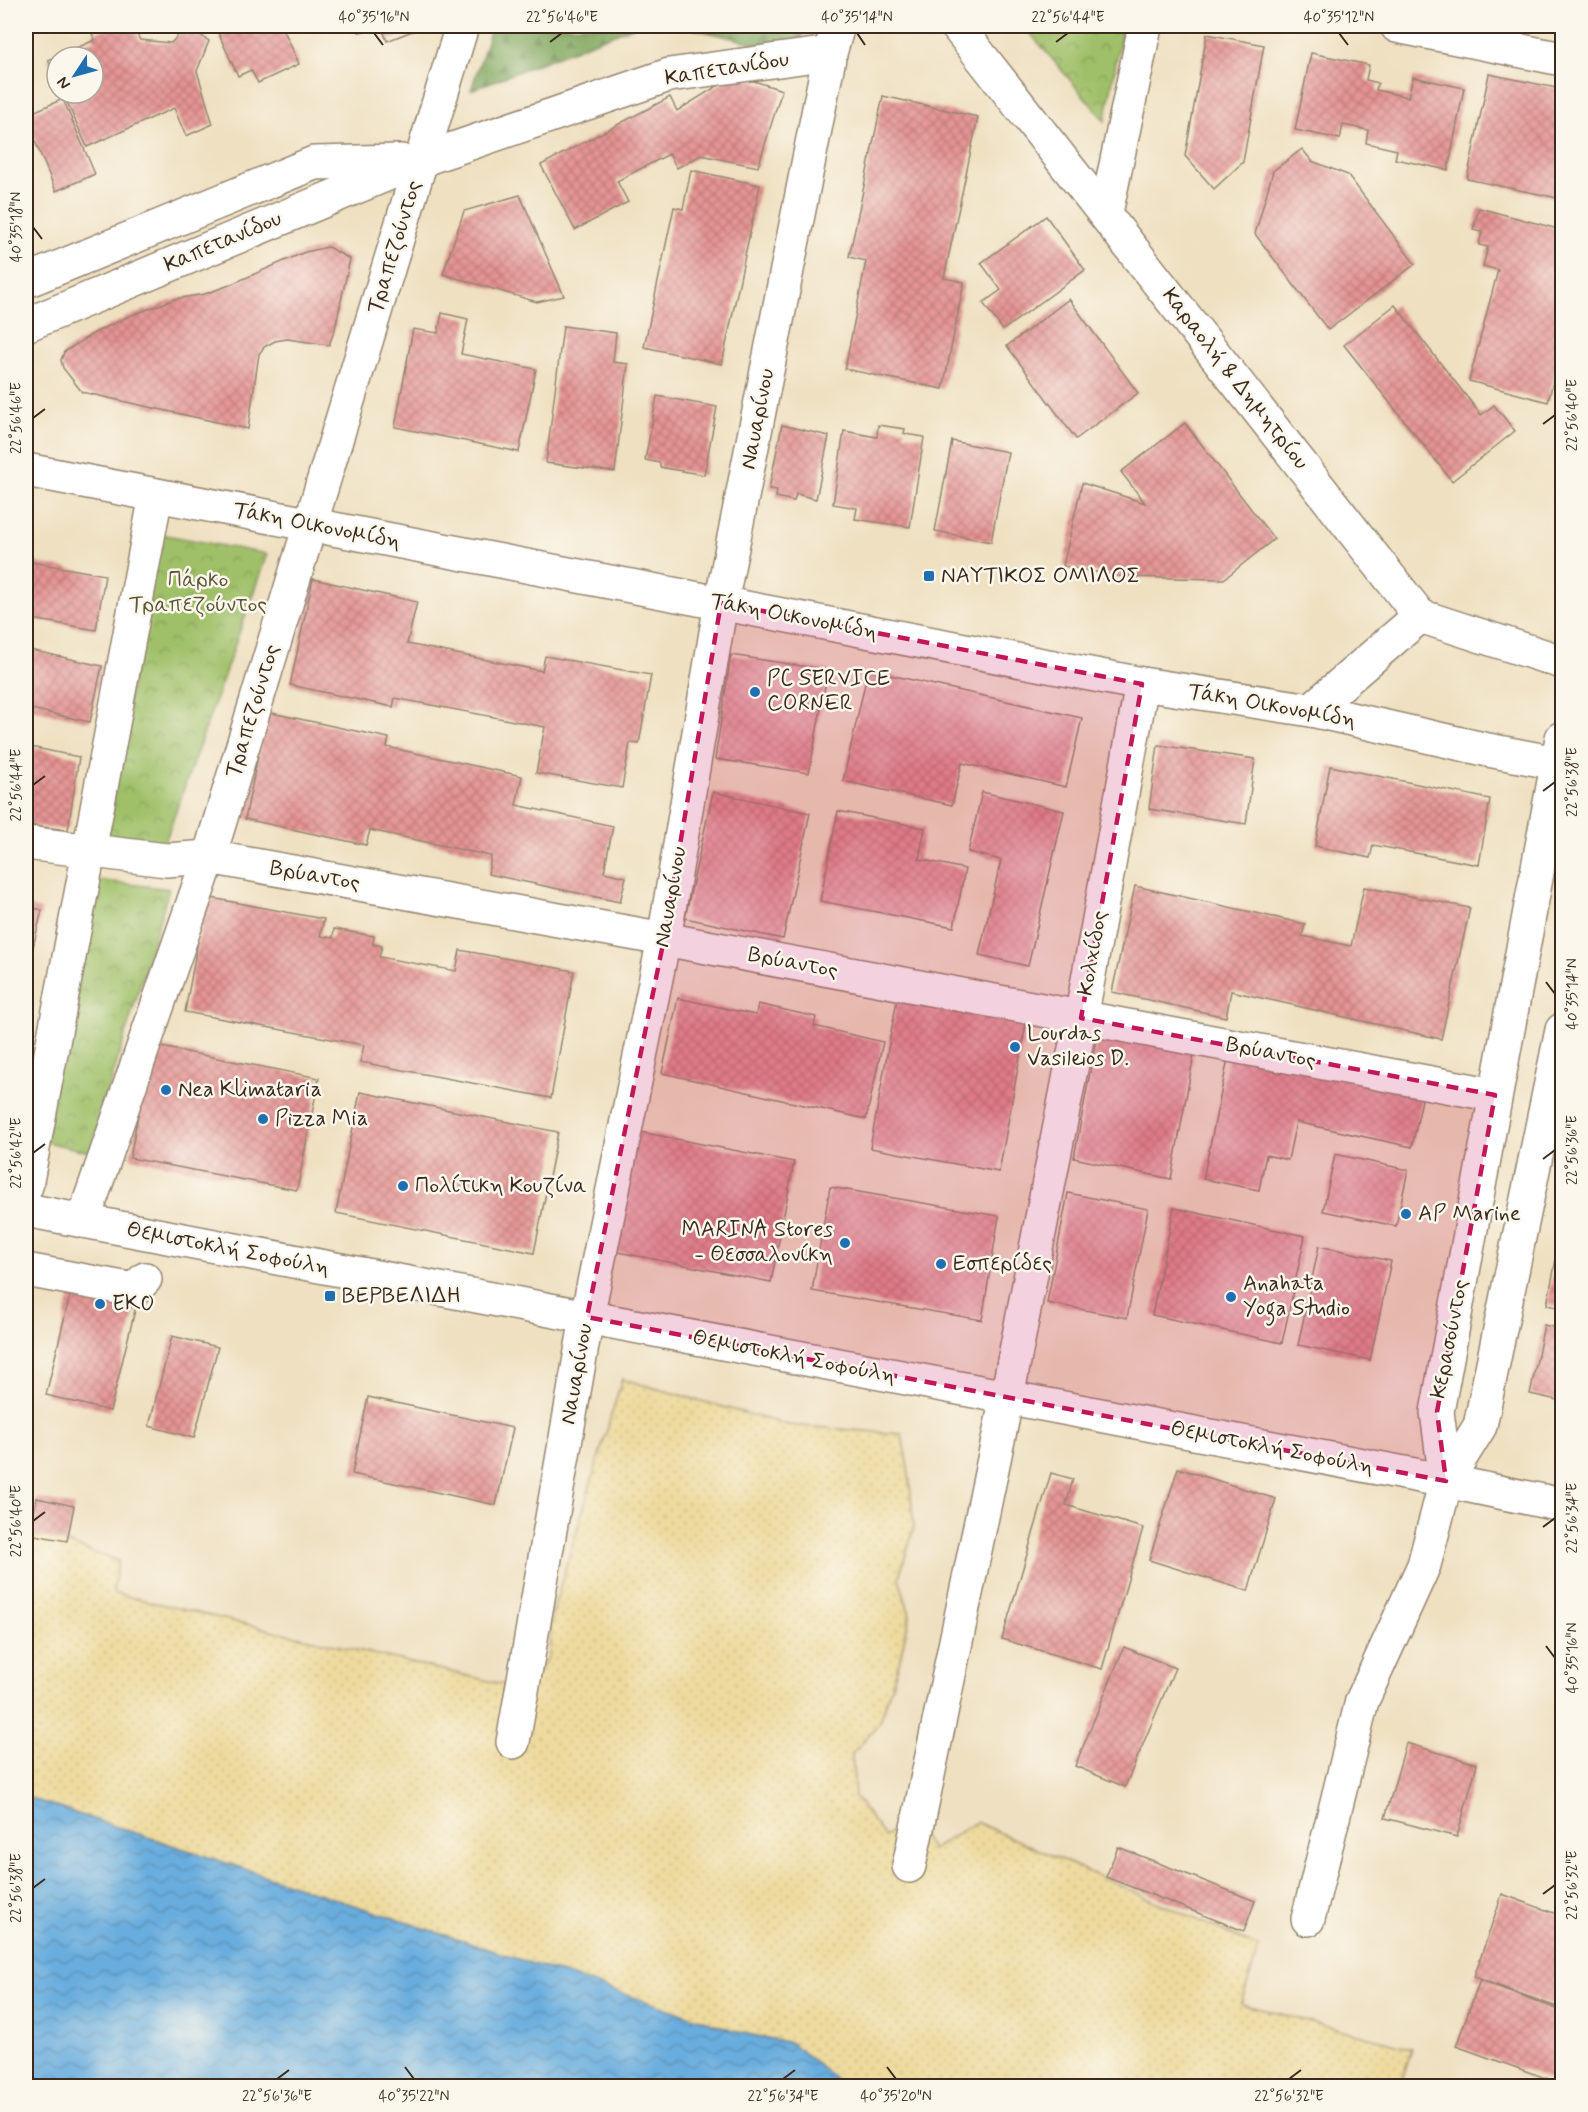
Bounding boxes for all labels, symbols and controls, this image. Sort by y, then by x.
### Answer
text: 40°35'16"N [339,8,409,28]
text: 22°56'46"E [526,8,598,28]
text: 40°35'14"N [821,8,893,28]
text: 22°56'44"E [1032,8,1105,28]
text: 40°35'12"N [1304,8,1374,28]
north arrow [45,45,105,105]
street label: Καπετανίδου [663,45,791,93]
text: N [52,72,76,93]
street label: Τραπεζούντος [361,177,429,317]
text: 40°35'18"N [7,192,27,262]
street label: Καπετανίδου [160,205,286,279]
street label: Καραολή & Δημητρίου [1155,283,1315,476]
street label: Ναυαρίνου [735,366,782,472]
text: 22°56'40"E [1563,379,1583,451]
text: 22°56'46"E [7,382,27,454]
street label: Τάκη Οικονομίδη [231,496,403,556]
place label: ΝΑΥΤΙΚΟΣ ΟΜΙΛΟΣ [941,562,1140,590]
park label: Πάρκο Τραπεζούντος [129,566,267,619]
marker: ΝΑΥΤΙΚΟΣ ΟΜΙΛΟΣ [922,569,936,583]
street label: Τάκη Οικονομίδη [708,587,880,647]
street label: Τραπεζούντος [219,641,287,781]
place label: PC SERVICE CORNER [767,665,890,718]
street label: Τάκη Οικονομίδη [1186,677,1358,735]
marker: PC SERVICE CORNER [748,685,762,699]
text: 22°56'38"E [1563,747,1583,817]
text: 22°56'44"E [7,748,27,821]
street label: Ναυαρίνου [648,844,694,950]
street label: Βρύαντος [268,854,362,898]
street label: Κολχίδος [1072,908,1114,998]
street label: Βρύαντος [746,941,840,985]
text: 40°35'14"N [1563,958,1583,1030]
place label: Lourdas Vasileios D. [1027,1020,1129,1073]
street label: Βρύαντος [1224,1031,1318,1075]
marker: Lourdas Vasileios D. [1008,1040,1022,1054]
place label: Nea Klimataria [178,1076,322,1104]
marker: Nea Klimataria [159,1083,173,1097]
place label: Pizza Mia [275,1105,368,1133]
marker: Pizza Mia [256,1112,270,1126]
text: 22°56'36"E [1563,1115,1583,1185]
text: 22°56'42"E [7,1117,27,1189]
place label: Πολίτικη Κουζίνα [415,1172,587,1200]
marker: Πολίτικη Κουζίνα [396,1179,410,1193]
place label: AP Marine [1418,1200,1521,1228]
marker: AP Marine [1399,1207,1413,1221]
street label: Θεμιστοκλή Σοφούλη [124,1216,332,1282]
place label: MARINA Stores - Θεσσαλονίκη [681,1216,833,1269]
marker: MARINA Stores - Θεσσαλονίκη [838,1236,852,1250]
place label: Εσπερίδες [953,1250,1052,1278]
marker: Εσπερίδες [934,1257,948,1271]
place label: Anahata Yoga Studio [1243,1270,1350,1326]
street label: Κερασούντος [1425,1277,1475,1401]
place label: ΒΕΡΒΕΛΙΔΗ [342,1282,461,1310]
marker: ΒΕΡΒΕΛΙΔΗ [323,1289,337,1303]
place label: EKO [112,1290,155,1318]
marker: Anahata Yoga Studio [1224,1290,1238,1304]
marker: EKO [93,1297,107,1311]
street label: Ναυαρίνου [554,1321,600,1427]
street label: Θεμιστοκλή Σοφούλη [690,1324,898,1390]
street label: Θεμιστοκλή Σοφούλη [1168,1415,1376,1481]
text: 22°56'34"E [1563,1482,1583,1553]
text: 22°56'40"E [7,1485,27,1557]
text: 40°35'16"N [1563,1623,1583,1693]
text: 22°56'32"E [1563,1850,1583,1920]
text: 22°56'38"E [7,1853,27,1923]
text: 22°56'36"E [242,2087,312,2107]
text: 40°35'22"N [378,2087,450,2107]
text: 22°56'34"E [748,2087,819,2107]
text: 40°35'20"N [860,2087,932,2107]
text: 22°56'32"E [1254,2087,1324,2107]

